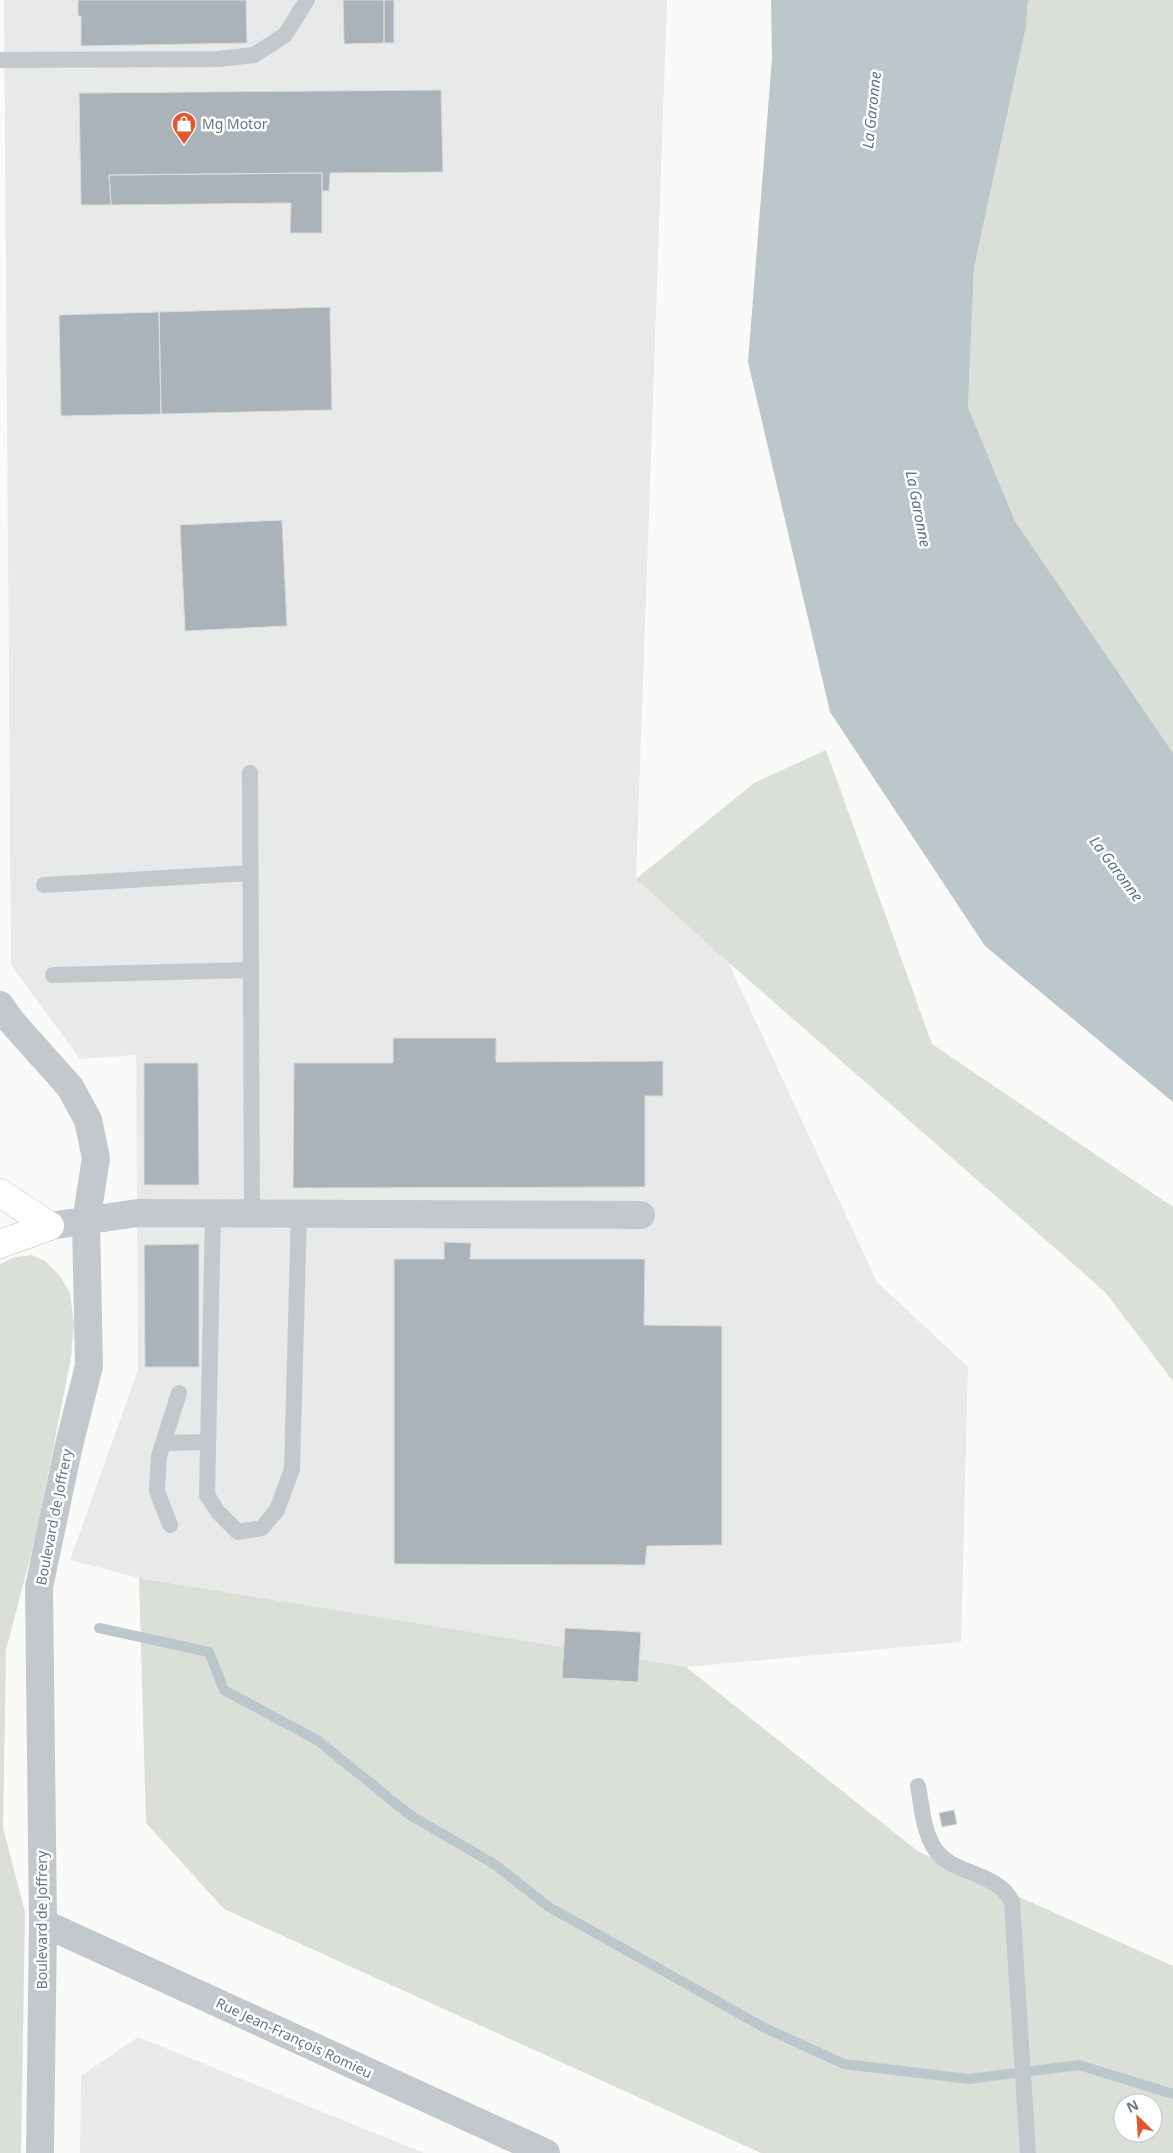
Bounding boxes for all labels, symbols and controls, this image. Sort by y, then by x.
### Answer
water label: La Garonne [857,70,885,149]
shop icon: Mg Motor [171,111,197,145]
place label: Mg Motor [202,114,268,133]
water label: La Garonne [902,469,936,549]
water label: La Garonne [1086,832,1148,906]
street label: Boulevard de Joffrery [31,1446,76,1587]
street label: Boulevard de Joffrery [32,1850,51,1989]
street label: Rue Jean-François Romieu [213,1993,375,2082]
north arrow [1113,2093,1163,2143]
text: N [1123,2095,1141,2117]

